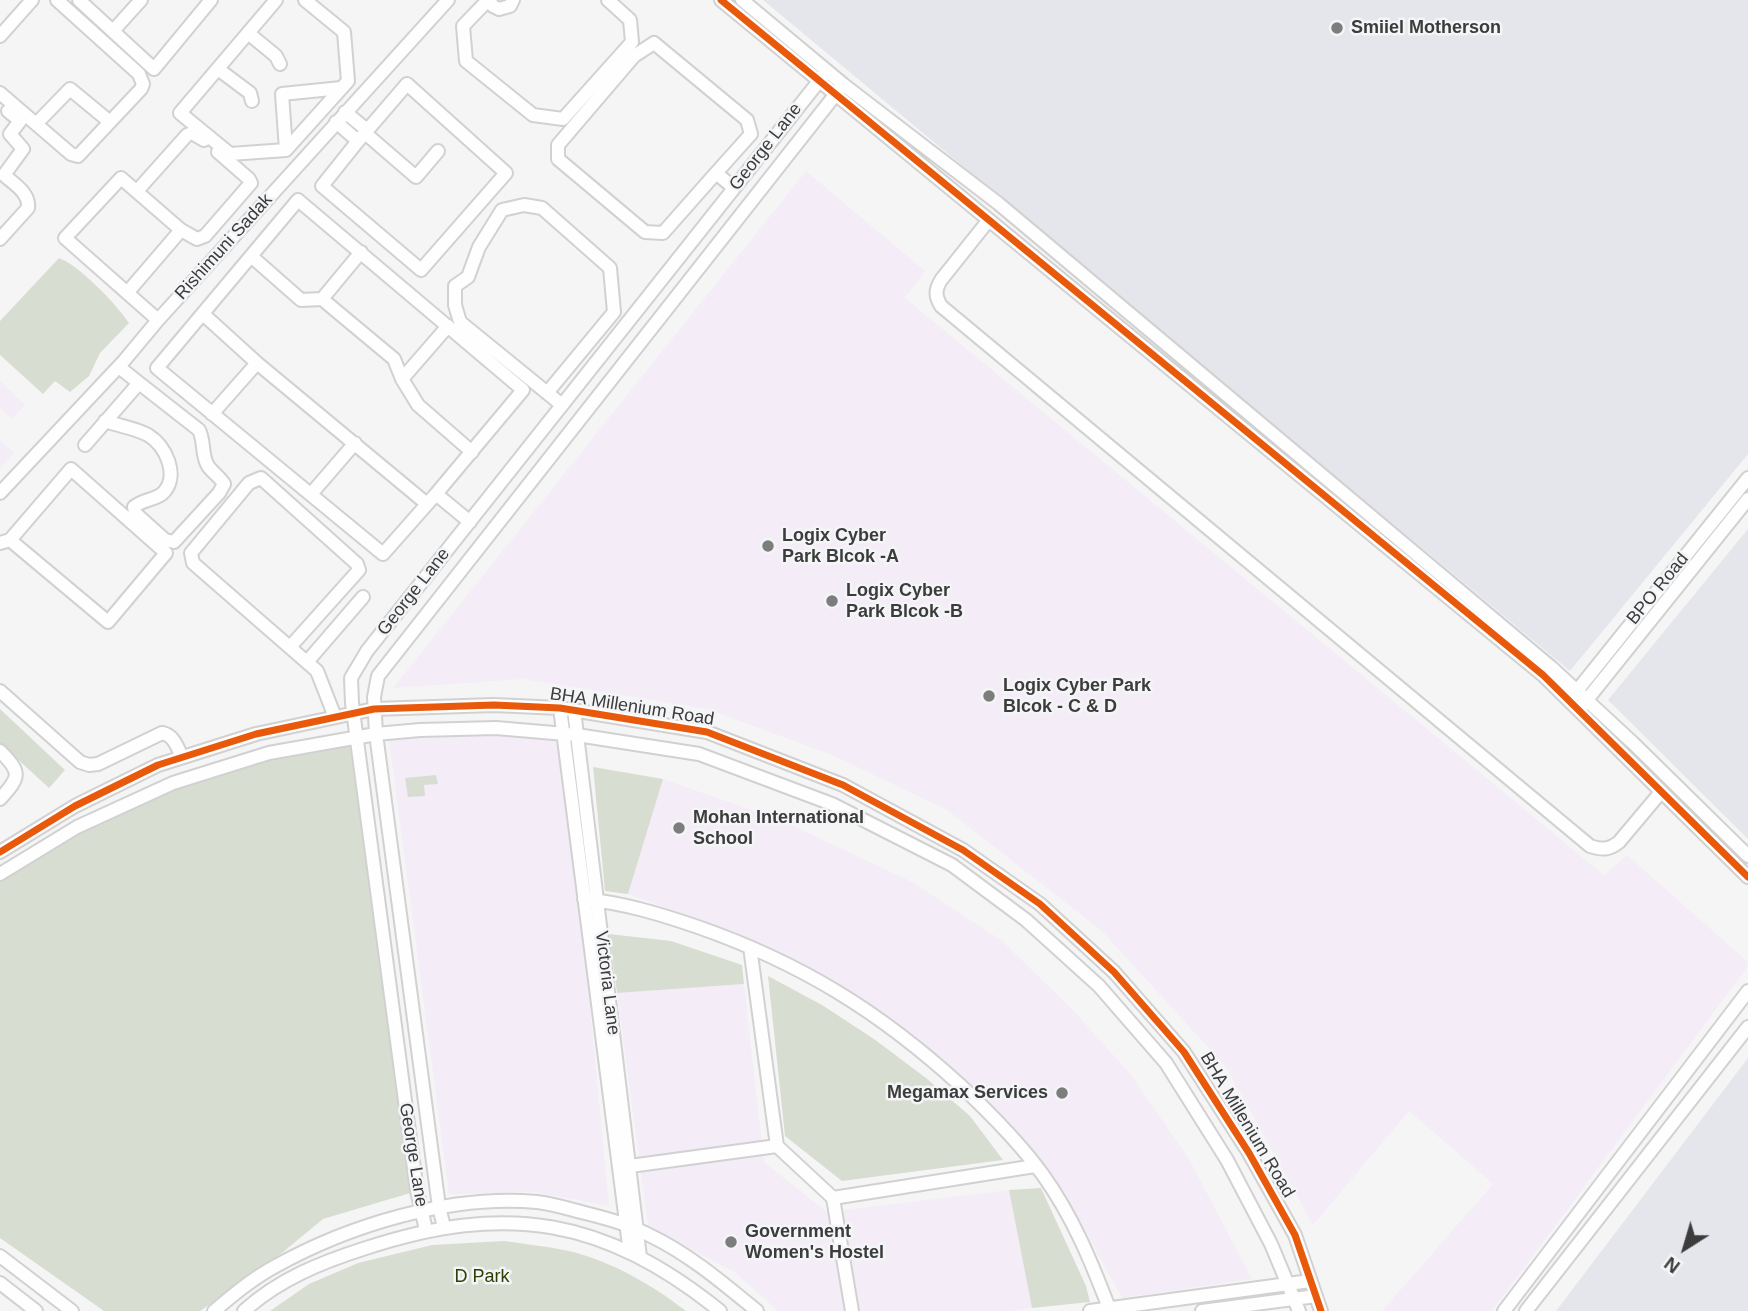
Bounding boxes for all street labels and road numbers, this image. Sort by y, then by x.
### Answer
street label: George Lane [725,99,807,195]
street label: Rishimuni Sadak [171,190,277,304]
street label: George Lane [373,544,455,640]
street label: BPO Road [1623,549,1693,629]
street label: BHA Millenium Road [548,683,716,731]
street label: Victoria Lane [590,930,624,1036]
street label: BHA Millenium Road [1195,1048,1299,1202]
street label: George Lane [394,1101,432,1209]

